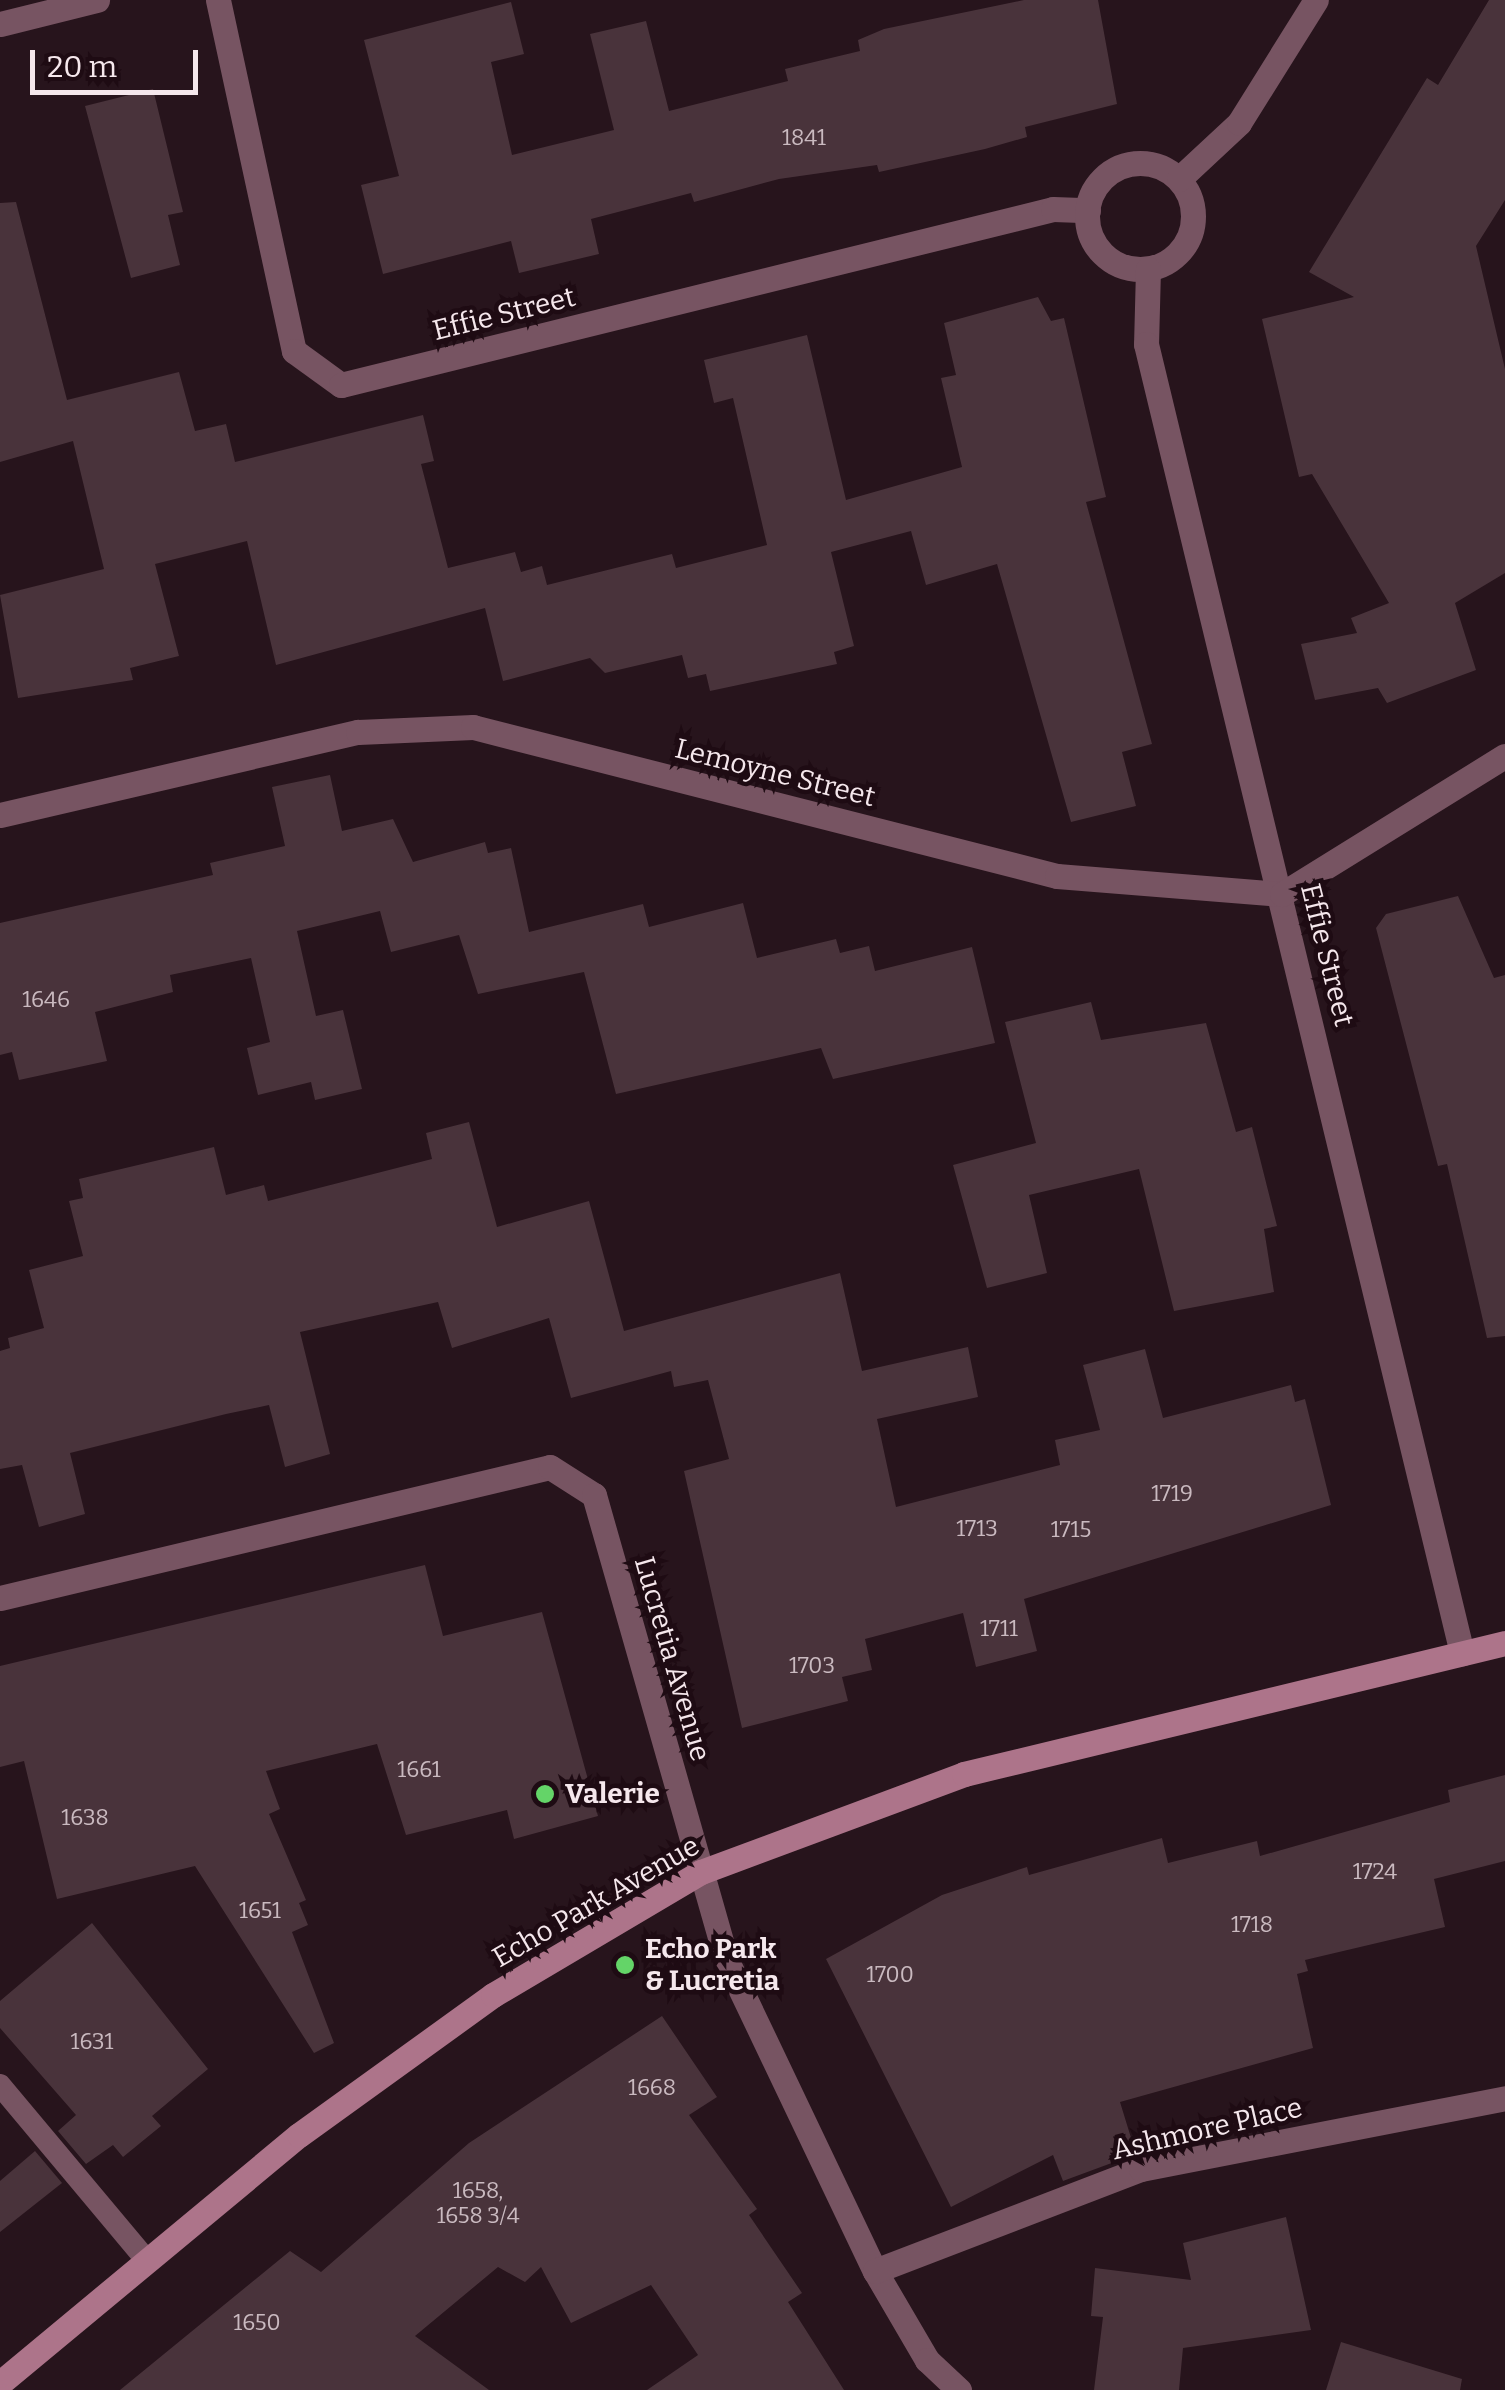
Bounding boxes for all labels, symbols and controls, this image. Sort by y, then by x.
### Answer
scale bar [35,30,202,92]
text: 20 m [47,49,117,85]
house number: 1841 [782,125,826,151]
street label: Effie Street [429,280,579,348]
street label: Lemoyne Street [671,732,879,814]
street label: Effie Street [1293,880,1361,1030]
house number: 1646 [22,987,70,1013]
house number: 1719 [1151,1481,1193,1507]
house number: 1713 [956,1516,998,1542]
house number: 1715 [1051,1517,1091,1543]
street label: Lucretia Avenue [627,1553,717,1765]
house number: 1711 [980,1616,1018,1642]
house number: 1703 [789,1653,835,1679]
house number: 1661 [397,1757,441,1783]
place label: Valerie [565,1777,660,1811]
marker: Valerie [534,1783,556,1805]
house number: 1638 [61,1805,109,1831]
street label: Echo Park Avenue [487,1829,705,1975]
house number: 1724 [1353,1859,1397,1885]
house number: 1651 [239,1898,281,1924]
house number: 1718 [1231,1912,1273,1938]
place label: Echo Park & Lucretia [645,1932,779,1998]
marker: Echo Park & Lucretia [614,1954,636,1976]
house number: 1700 [866,1962,914,1988]
house number: 1631 [70,2029,114,2055]
house number: 1668 [628,2075,676,2101]
street label: Ashmore Place [1109,2091,1305,2167]
house number: 1658, 1658 3/4 [436,2177,520,2228]
house number: 1650 [233,2310,281,2336]

